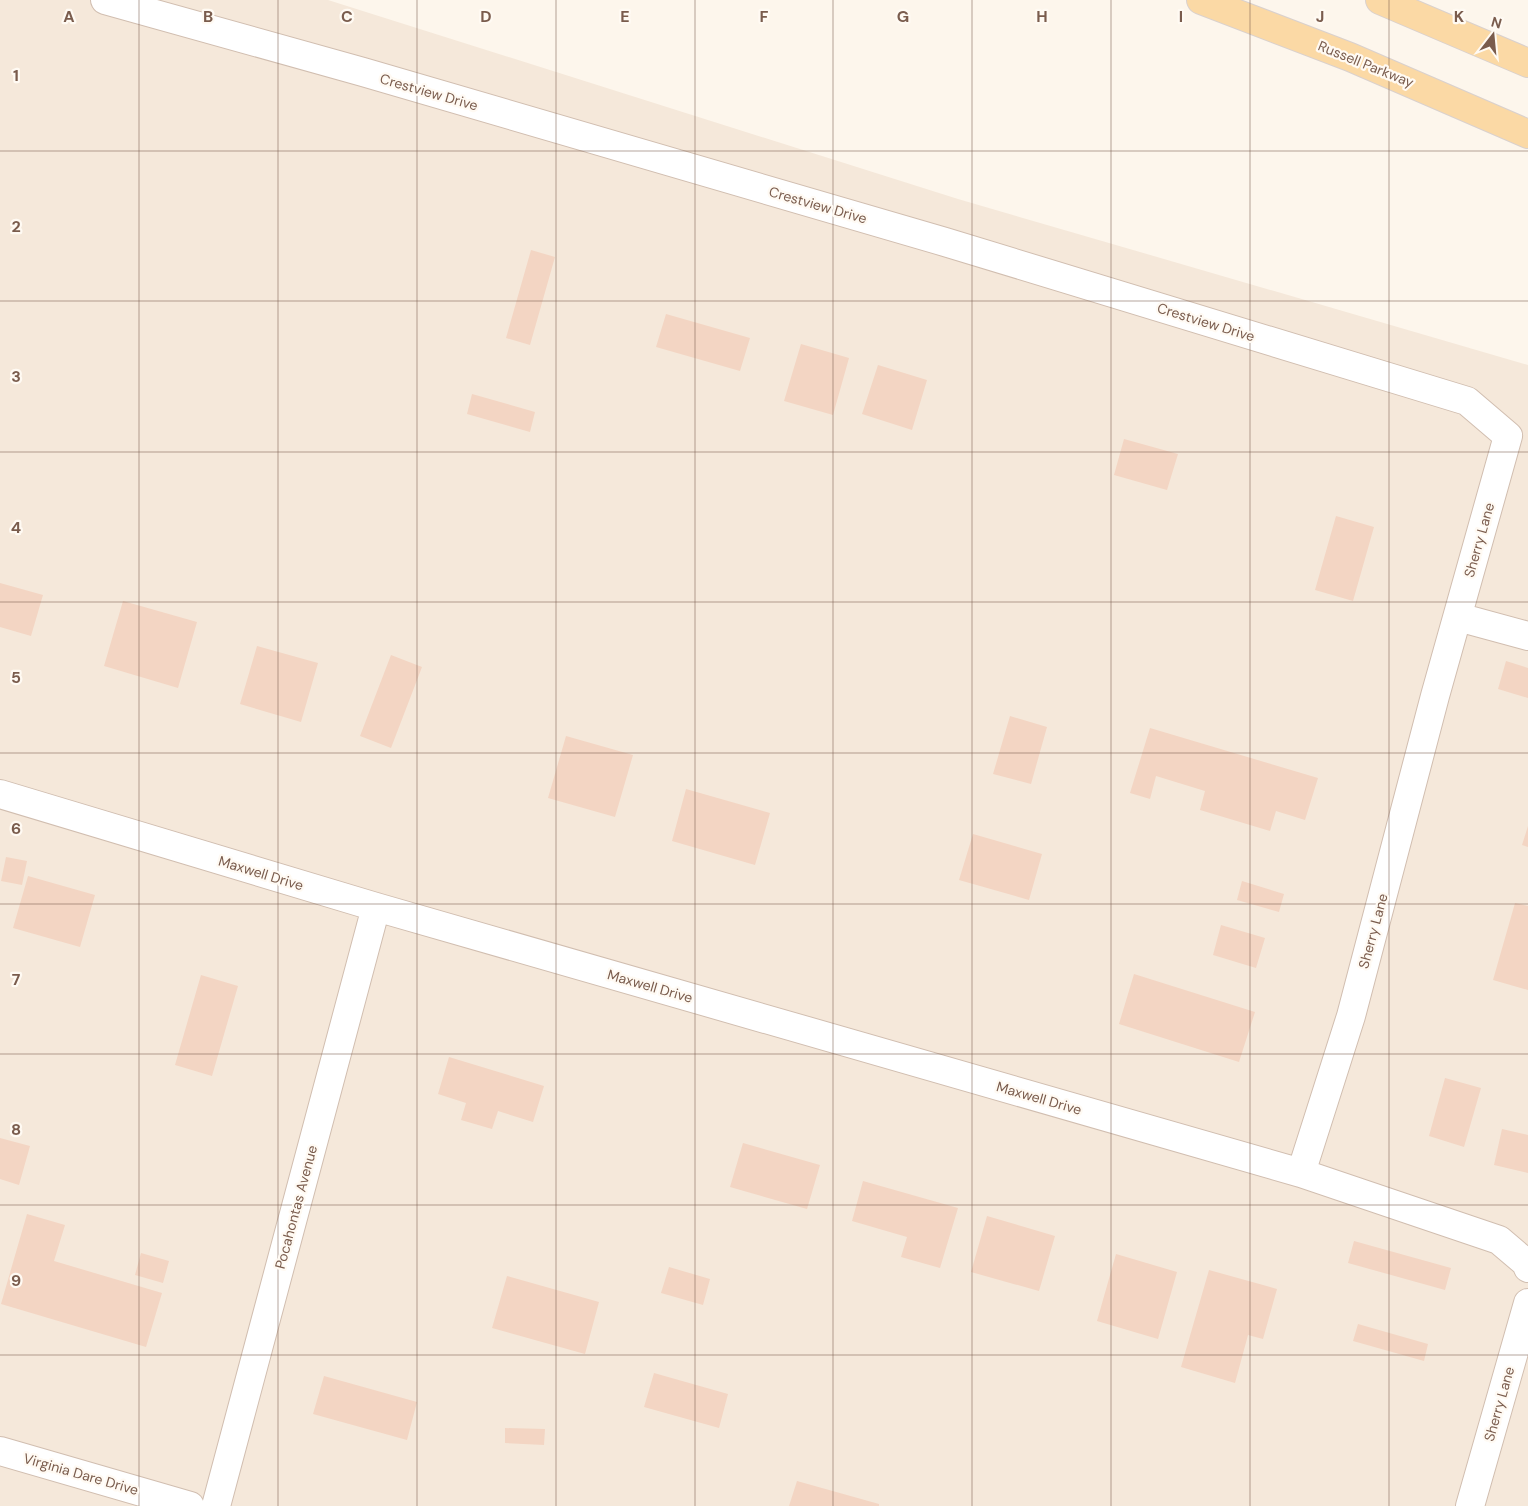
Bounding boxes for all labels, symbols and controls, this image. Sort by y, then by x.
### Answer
text: A [63,6,75,27]
text: B [203,6,213,27]
text: C [341,6,353,27]
text: D [480,6,492,27]
text: E [620,6,630,27]
text: F [760,6,769,27]
text: G [897,6,909,27]
text: H [1036,6,1048,27]
text: I [1179,6,1183,27]
text: J [1316,6,1324,27]
text: K [1454,6,1465,27]
north arrow [1468,10,1518,60]
text: N [1489,12,1504,33]
street label: Russell Parkway [1316,37,1417,91]
text: 1 [13,65,19,86]
street label: Crestview Drive [378,69,480,115]
street label: Crestview Drive [767,182,869,228]
text: 2 [11,216,21,237]
street label: Crestview Drive [1155,299,1257,345]
text: 3 [11,366,21,387]
street label: Sherry Lane [1460,500,1498,579]
text: 4 [11,517,21,538]
text: 5 [11,667,21,688]
text: 6 [11,818,21,839]
street label: Maxwell Drive [216,852,306,894]
street label: Sherry Lane [1354,891,1392,971]
street label: Maxwell Drive [605,965,695,1007]
text: 7 [12,969,21,990]
street label: Maxwell Drive [994,1077,1084,1119]
text: 8 [11,1119,21,1140]
street label: Pocahontas Avenue [271,1143,321,1271]
text: 9 [11,1270,21,1291]
street label: Sherry Lane [1480,1364,1518,1443]
street label: Virginia Dare Drive [21,1449,141,1499]

